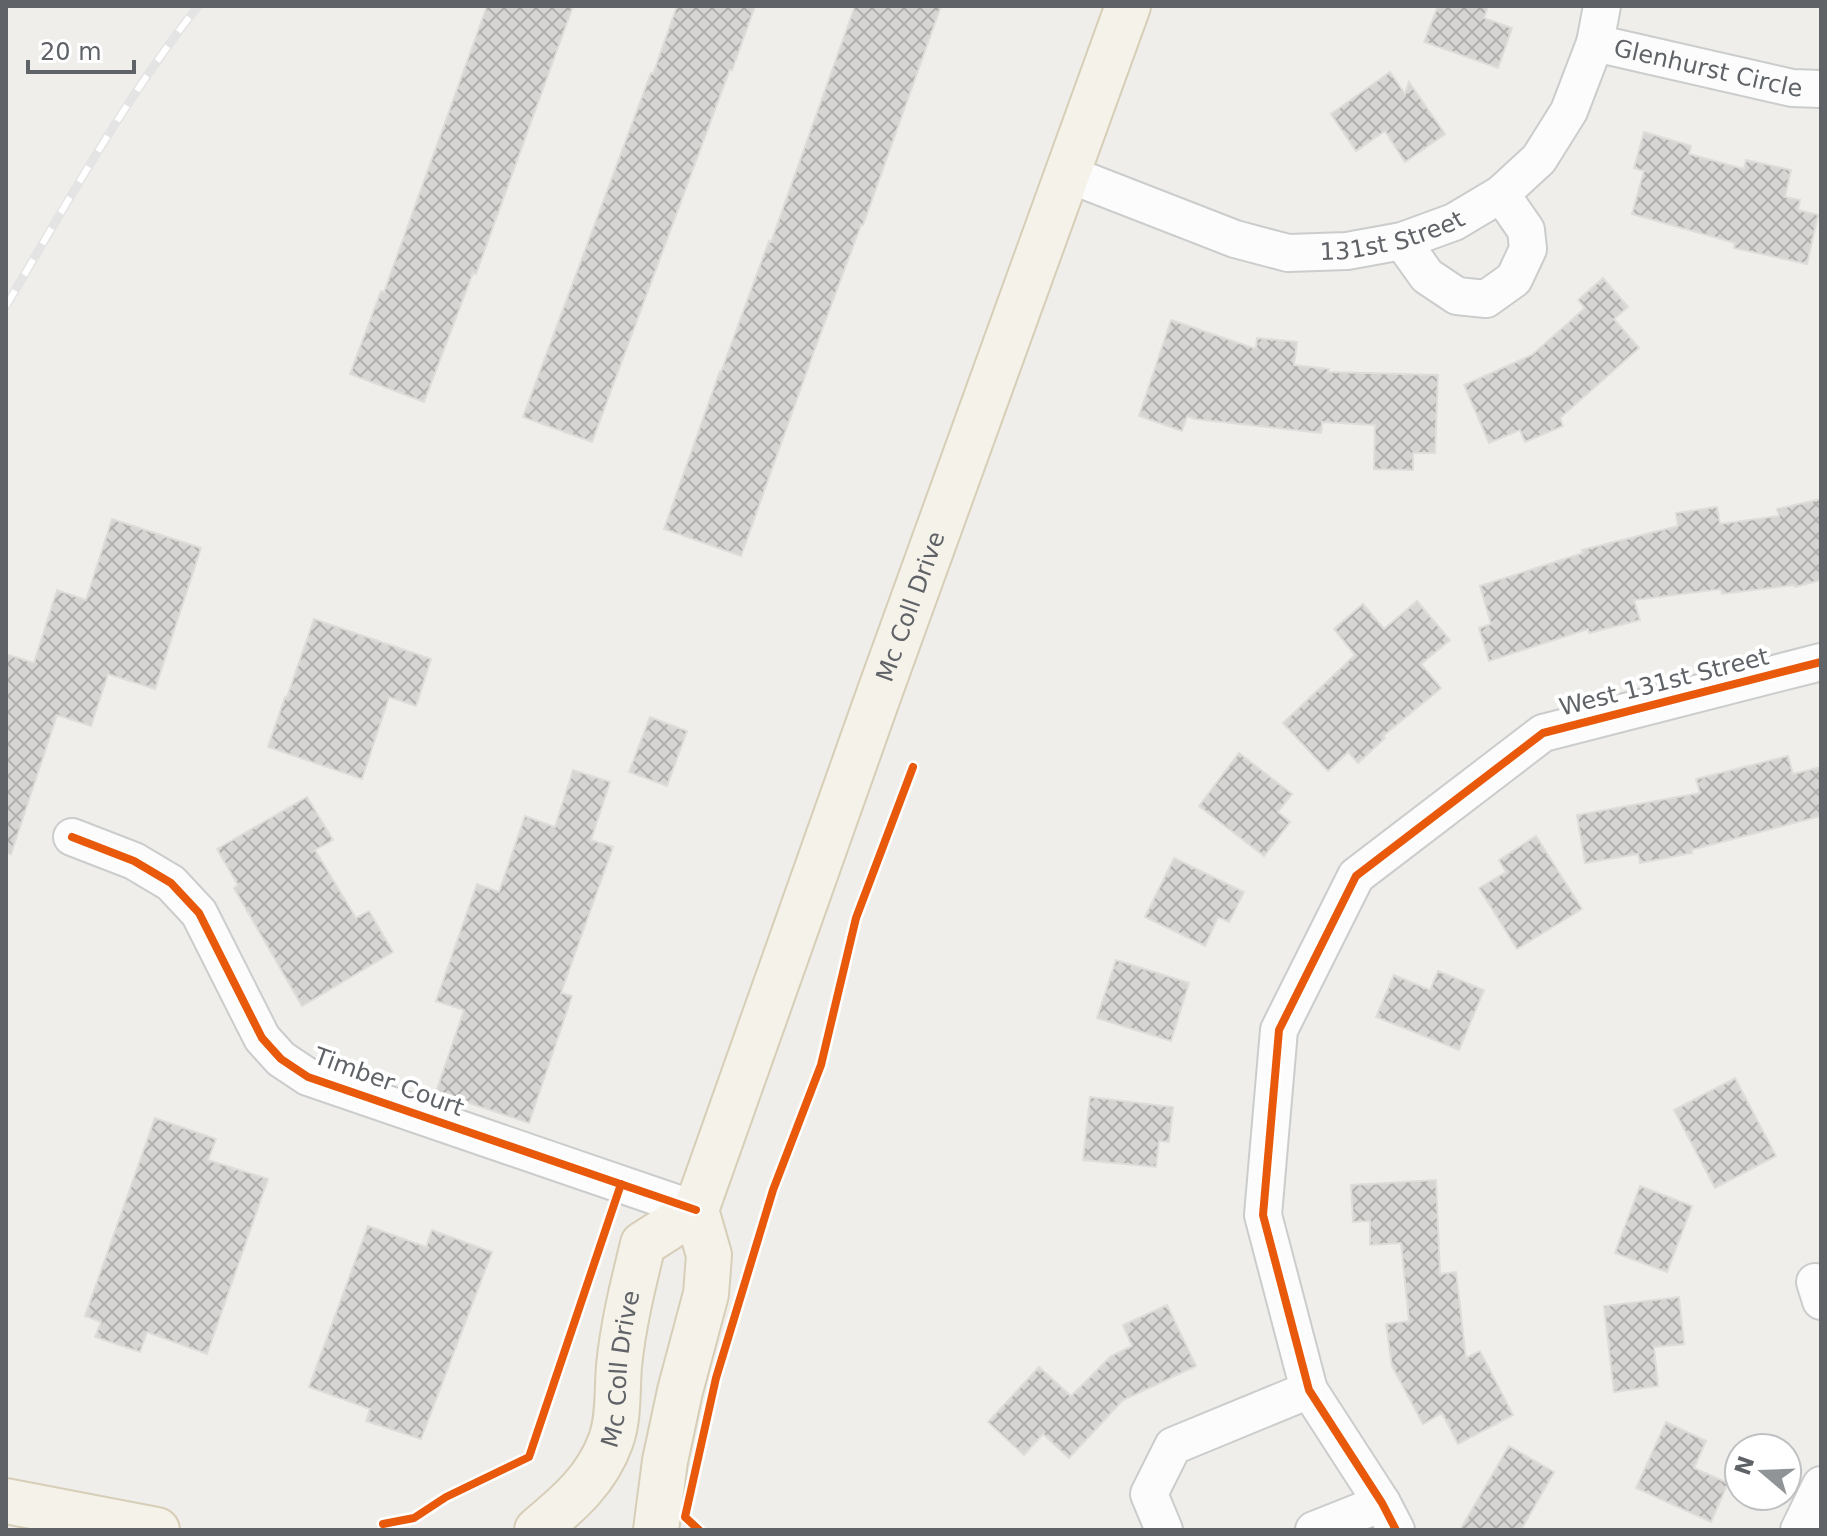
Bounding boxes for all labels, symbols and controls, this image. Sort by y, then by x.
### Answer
scale bar [28,24,134,74]
street label: Glenhurst Circle [1611,34,1803,102]
text: 20 m [40,38,102,66]
street label: 131st Street [1319,205,1470,266]
street label: Mc Coll Drive [871,528,951,686]
street label: West 131st Street [1556,642,1772,722]
street label: Timber Court [309,1042,468,1122]
street label: Mc Coll Drive [596,1288,645,1451]
north arrow [1723,1432,1803,1512]
text: N [1730,1453,1759,1478]

